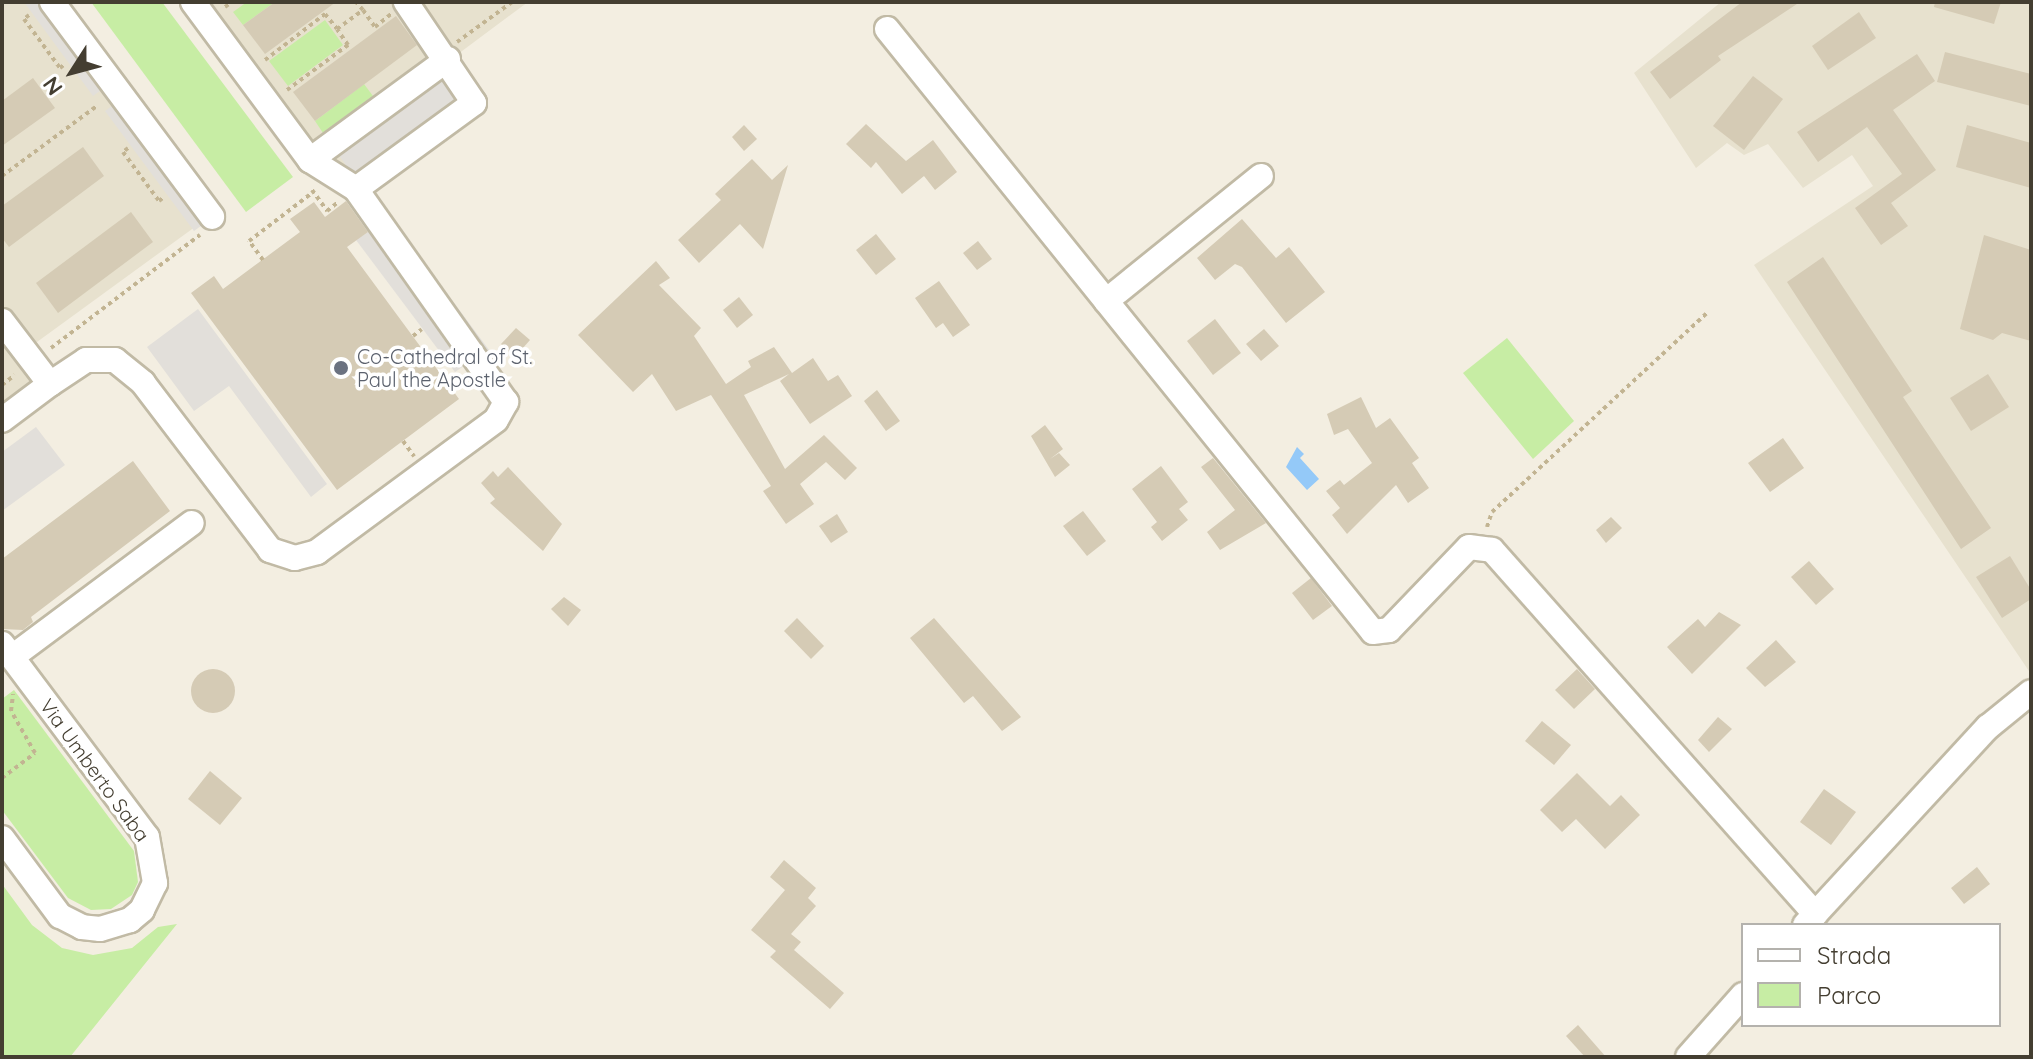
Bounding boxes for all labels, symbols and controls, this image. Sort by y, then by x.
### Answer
north arrow [32,32,112,112]
text: N [37,71,69,101]
place label: Co-Cathedral of St. Paul the Apostle [357,344,533,391]
marker: Co-Cathedral of St. Paul the Apostle [332,359,350,377]
street label: Via Umberto Saba [35,694,155,846]
legend [1741,923,2001,1027]
text: Strada [1817,940,1891,970]
text: Parco [1817,980,1881,1010]

